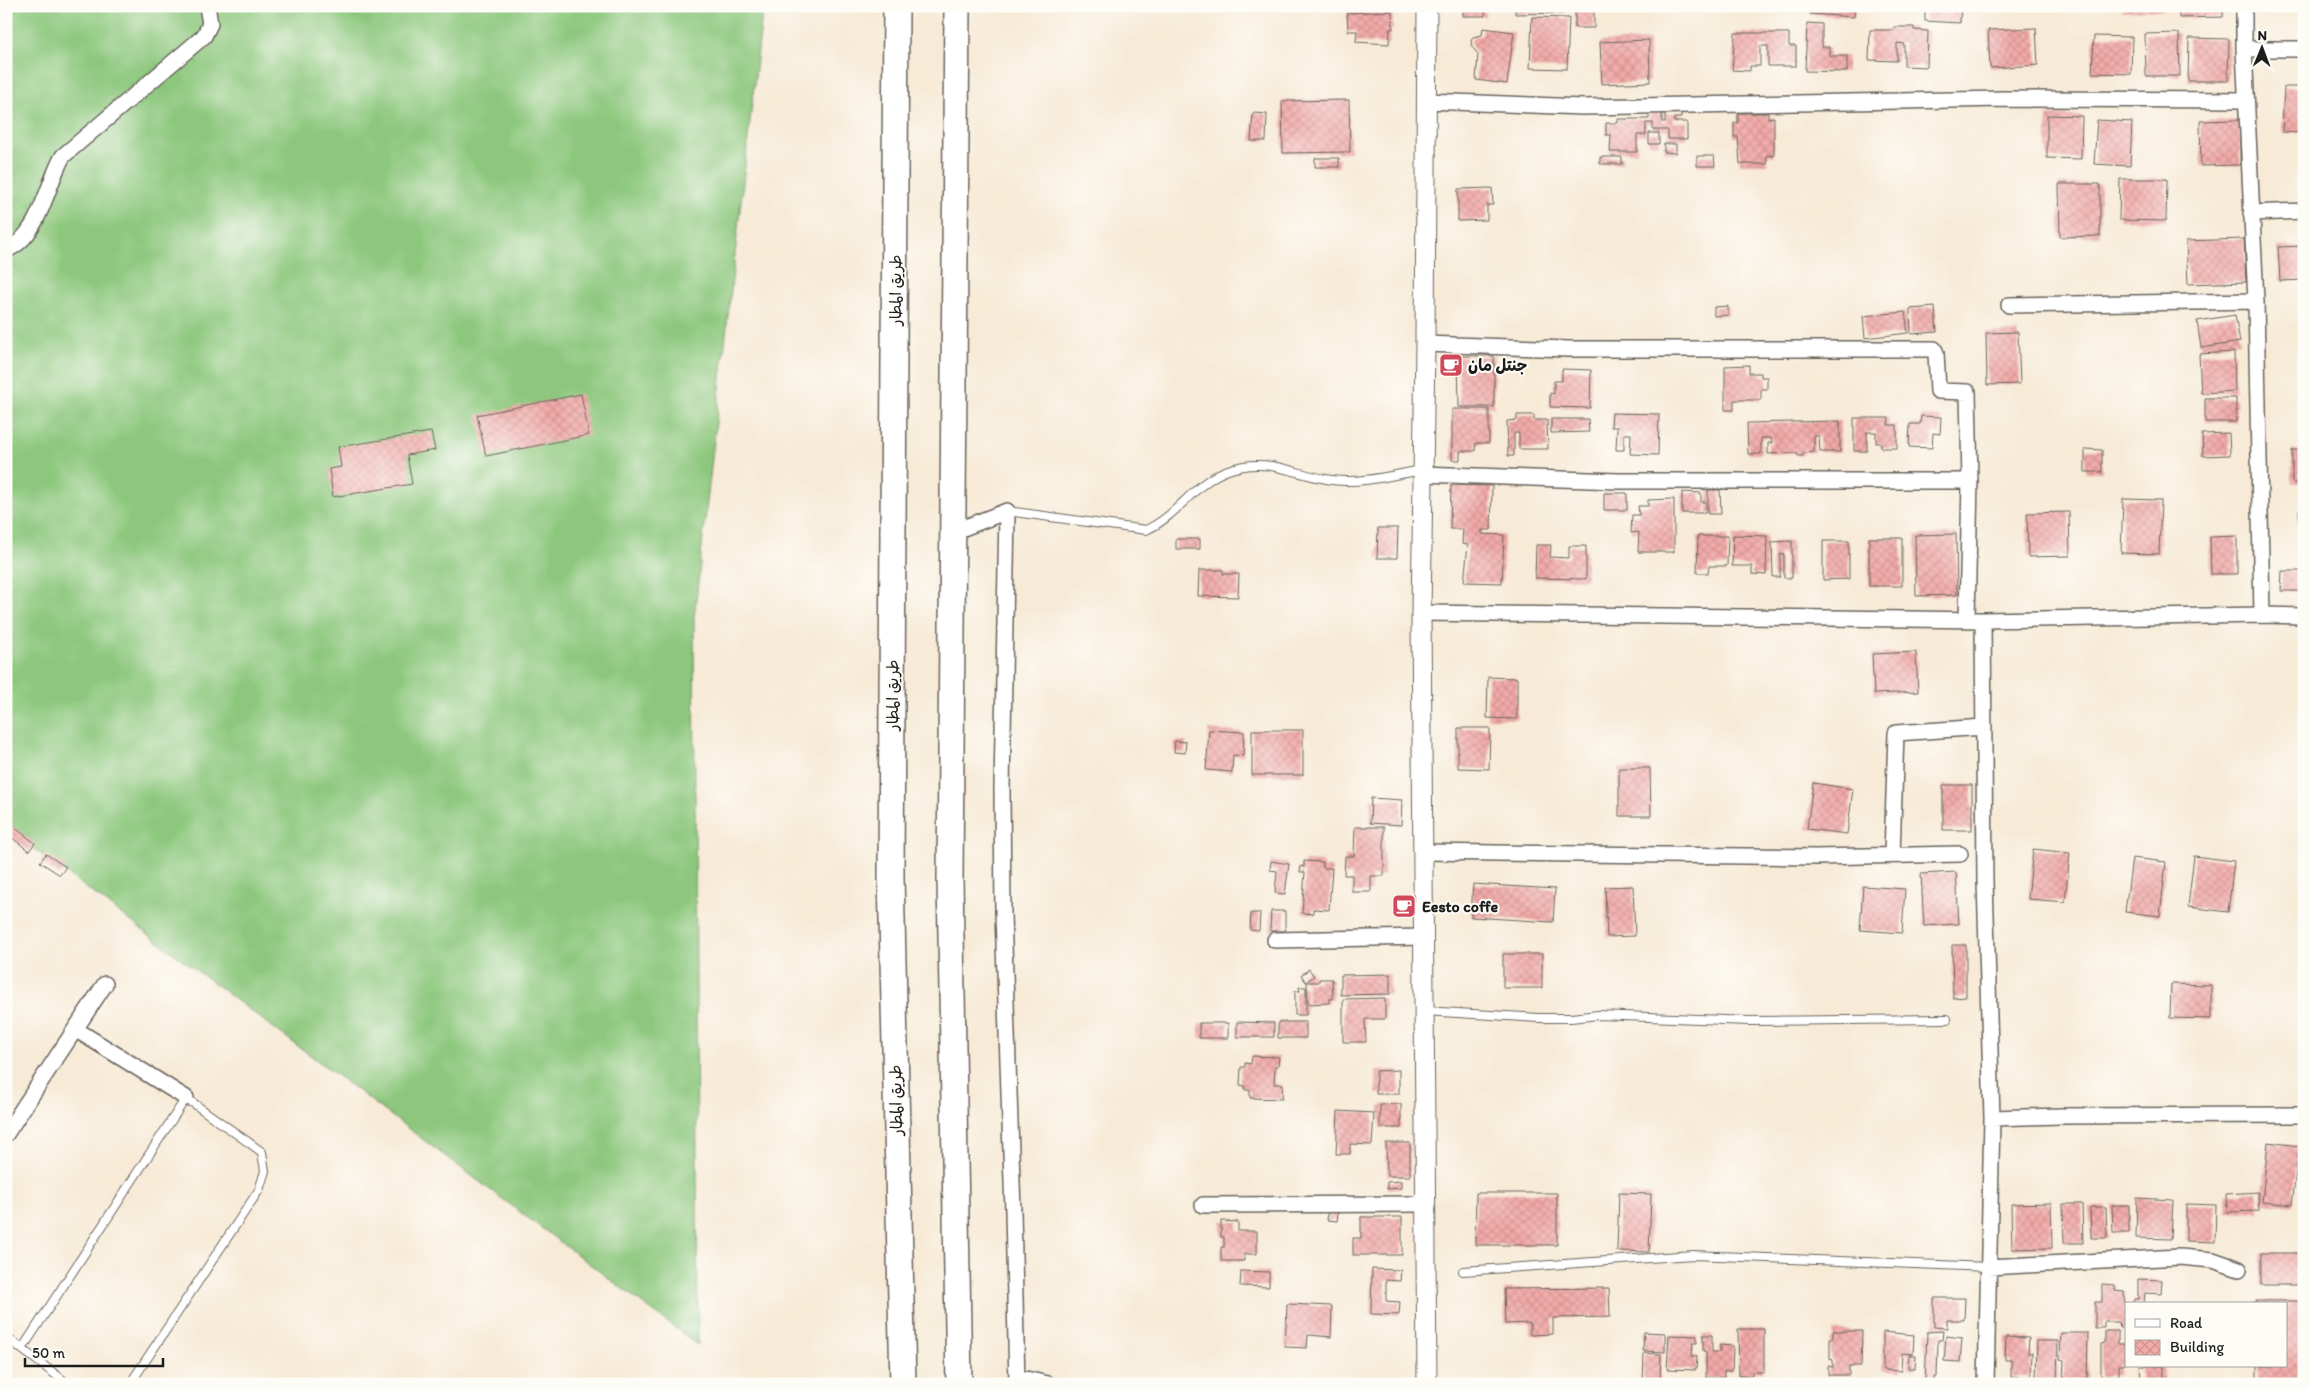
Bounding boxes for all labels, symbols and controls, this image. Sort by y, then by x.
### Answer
north arrow [2238,22,2288,72]
text: N [2257,27,2267,44]
street label: طريق المطار [886,255,905,327]
cafe icon: جنتل مان [1438,352,1464,378]
place label: جنتل مان [1468,356,1527,375]
street label: طريق المطار [883,660,902,732]
cafe icon: Eesto coffe [1391,893,1417,919]
place label: Eesto coffe [1422,897,1499,916]
street label: طريق المطار [886,1064,906,1138]
legend [2125,1302,2288,1368]
text: Road [2170,1314,2203,1332]
scale bar [25,1335,162,1367]
text: Building [2170,1338,2224,1356]
text: 50 m [32,1344,65,1362]

